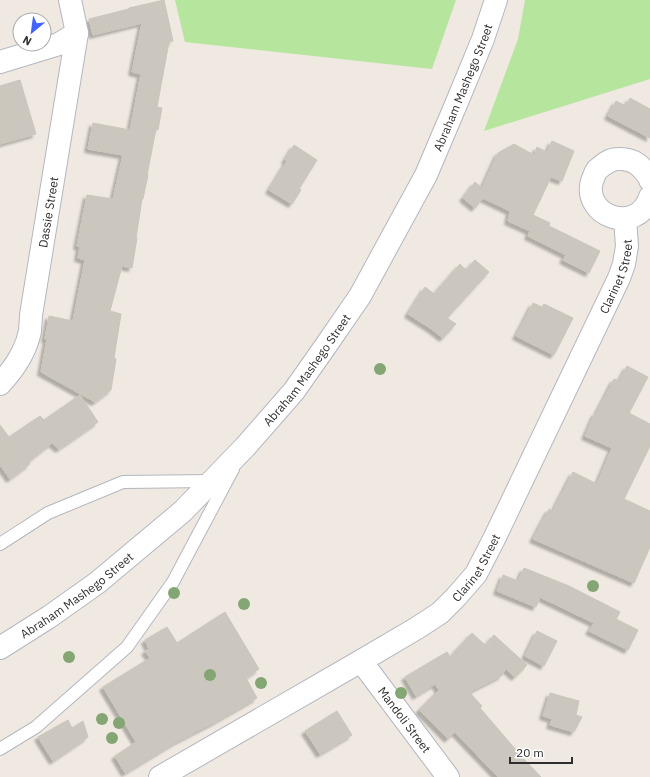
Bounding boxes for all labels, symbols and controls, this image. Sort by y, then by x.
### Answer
north arrow [12,12,52,52]
street label: Abraham Mashego Street [430,22,495,153]
text: N [20,33,34,49]
street label: Dassie Street [35,176,61,249]
street label: Clarinet Street [596,239,635,316]
street label: Abraham Mashego Street [260,311,353,429]
street label: Clarinet Street [448,531,503,604]
street label: Abraham Mashego Street [17,549,136,641]
street label: Mandoli Street [375,683,434,755]
scale bar [510,739,572,765]
text: 20 m [516,745,544,760]

